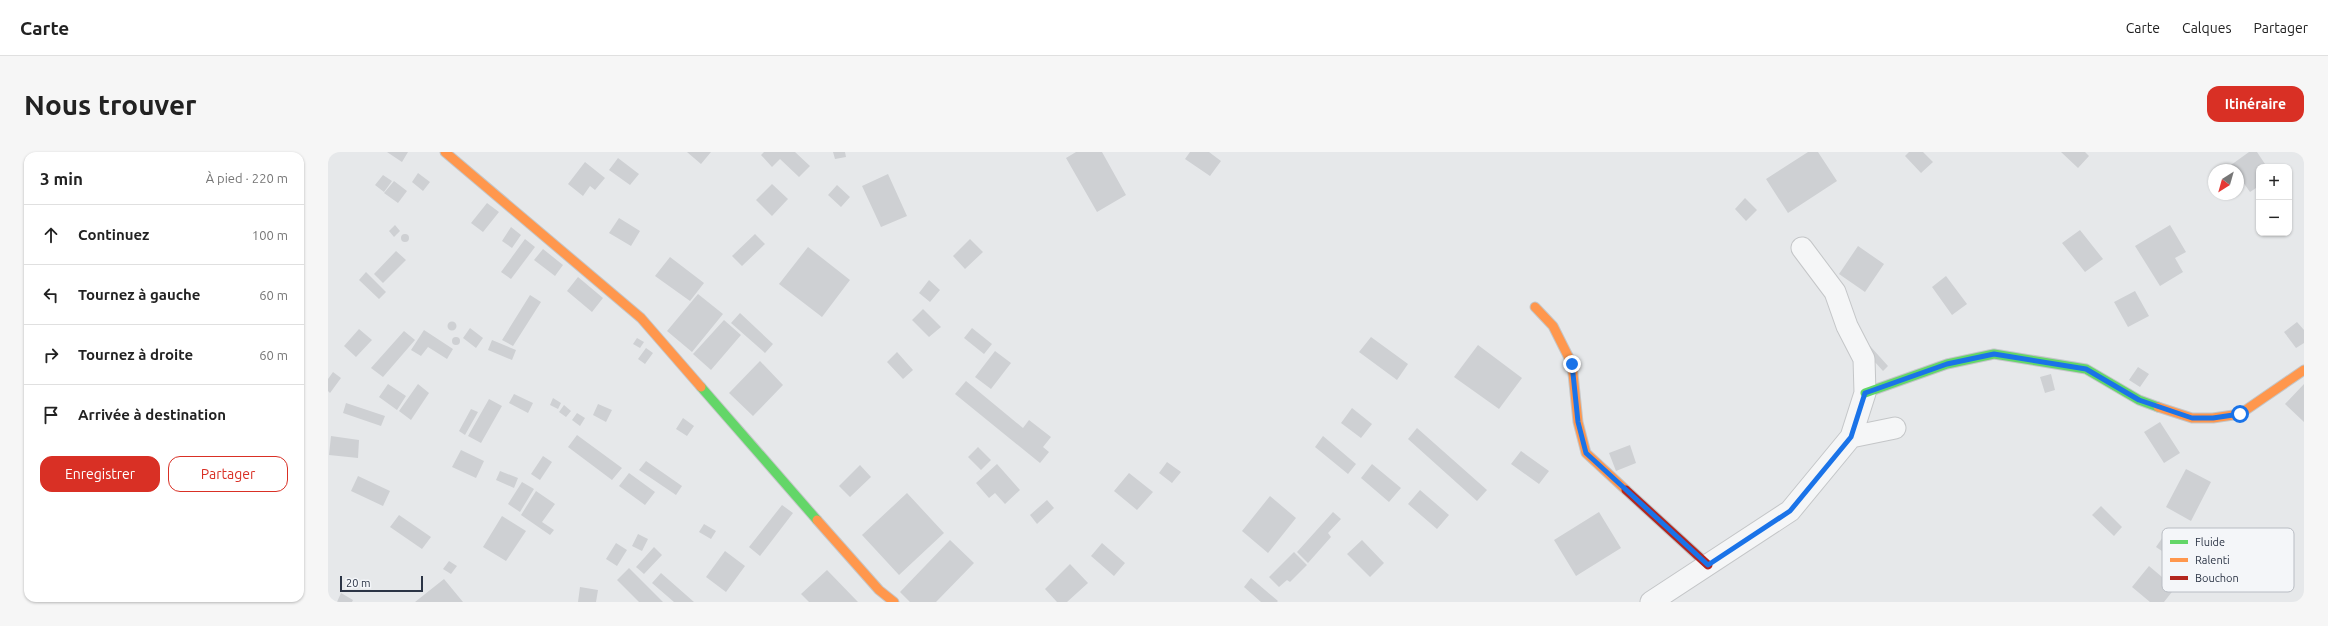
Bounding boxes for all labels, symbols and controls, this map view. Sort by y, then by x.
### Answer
text: Carte [20,17,69,39]
text: Carte [2126,20,2160,36]
text: Calques [2182,20,2231,36]
text: Partager [2253,20,2308,36]
button: Itinéraire [2207,86,2304,122]
text: Nous trouver [24,89,197,120]
north arrow [2208,164,2244,200]
map controls [2256,164,2292,236]
button: + [2256,164,2292,200]
text: 3 min [40,169,83,188]
text: À pied · 220 m [206,171,288,185]
button: − [2256,200,2292,236]
icon: ahead [40,224,62,246]
text: Continuez [78,226,149,243]
text: 100 m [252,228,288,242]
icon: left [40,284,62,306]
text: Tournez à gauche [78,286,201,303]
text: 60 m [259,288,288,302]
icon: right [40,344,62,366]
text: Tournez à droite [78,346,193,363]
text: 60 m [259,348,288,362]
route end [1563,355,1581,373]
icon: arrive [40,404,62,426]
route start [2231,405,2249,423]
text: Arrivée à destination [78,406,226,423]
button: Enregistrer [40,456,160,492]
button: Partager [168,456,288,492]
legend [2162,528,2294,592]
text: Fluide [2195,536,2225,548]
text: Ralenti [2195,554,2230,566]
text: Bouchon [2195,572,2239,584]
scale bar [340,574,423,593]
text: 20 m [346,577,370,589]

